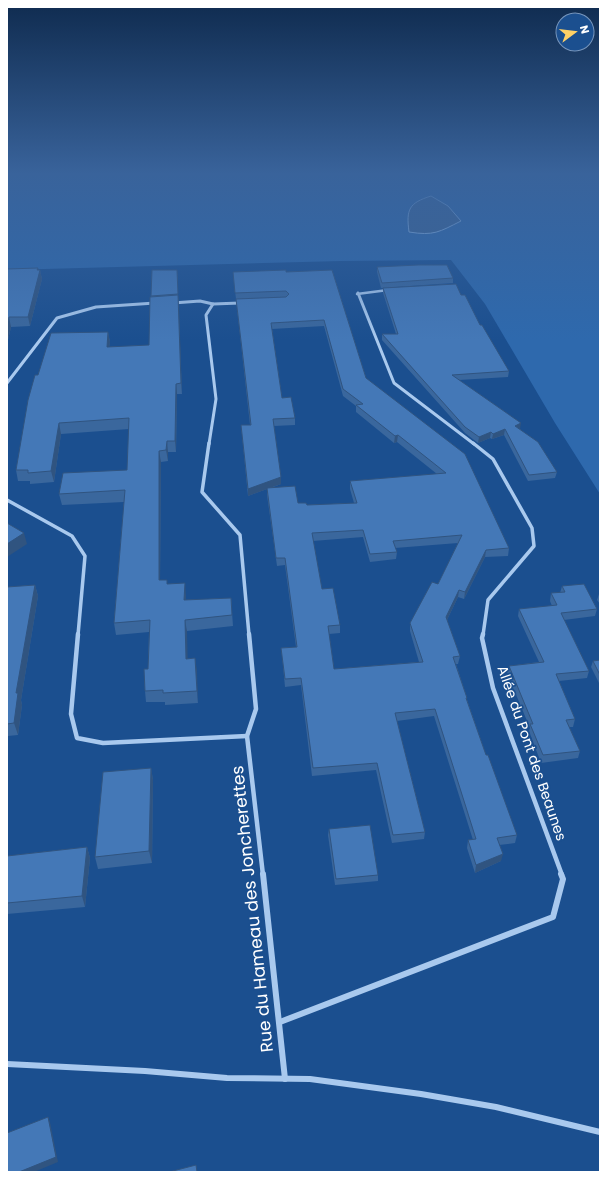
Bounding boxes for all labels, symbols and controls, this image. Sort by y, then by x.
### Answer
north arrow [555,12,595,52]
text: N [576,23,593,35]
street label: Allée du Pont des Beaunes [493,663,571,843]
street label: Rue du Hameau des Joncherettes [225,765,279,1053]

